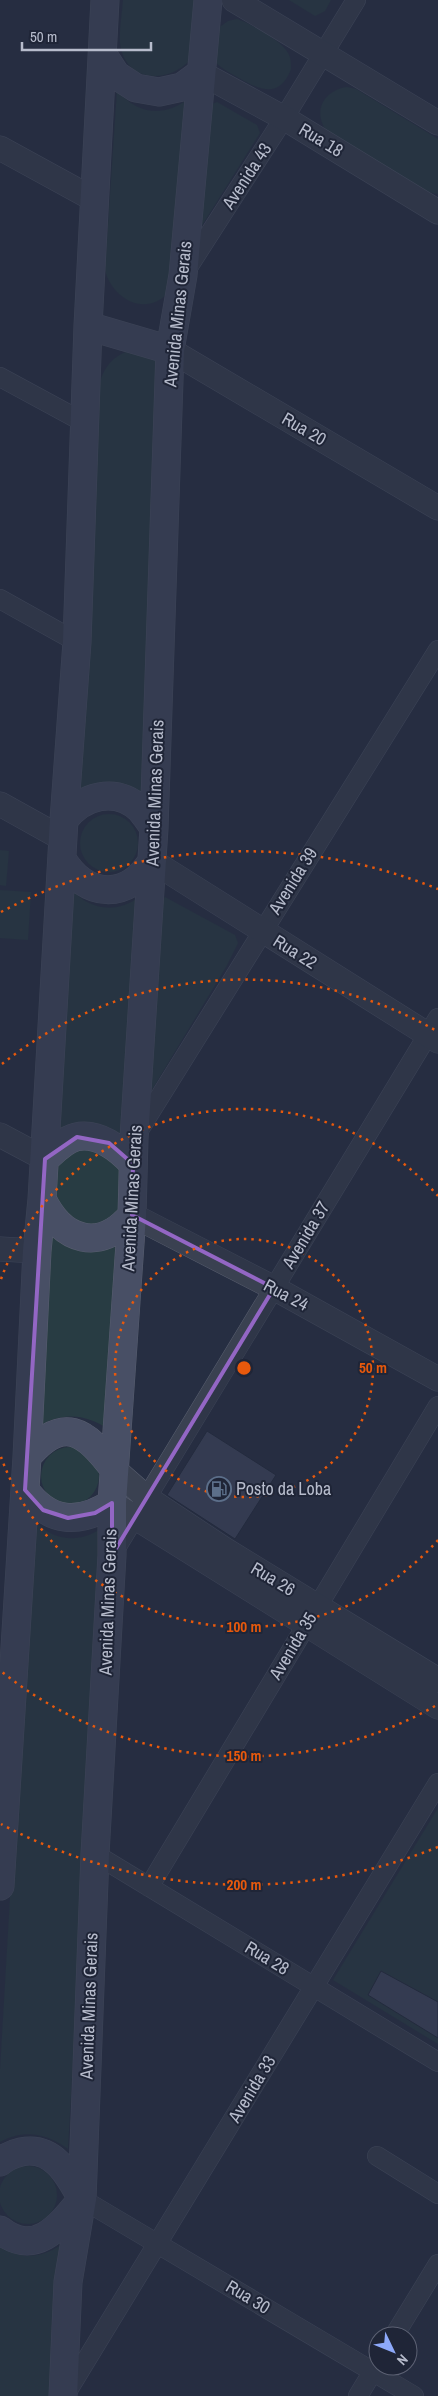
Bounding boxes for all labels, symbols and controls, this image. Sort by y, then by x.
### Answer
scale bar [22,20,151,52]
text: 50 m [30,26,57,47]
street label: Rua 18 [294,117,348,163]
street label: Avenida 43 [215,138,277,215]
street label: Avenida Minas Gerais [157,240,198,389]
street label: Rua 20 [277,406,331,451]
street label: Avenida Minas Gerais [139,719,170,868]
street label: Avenida 39 [262,843,323,920]
street label: Rua 22 [268,928,322,975]
street label: Avenida Minas Gerais [115,1124,148,1273]
street label: Avenida 37 [275,1196,335,1274]
street label: Rua 24 [259,1272,313,1317]
text: 50 m [359,1357,387,1378]
centre of rings [235,1359,253,1377]
fuel station icon: Posto da Loba [206,1476,232,1502]
place label: Posto da Loba [236,1476,331,1501]
street label: Avenida Minas Gerais [92,1528,123,1677]
street label: Rua 26 [246,1556,300,1602]
street label: Avenida 35 [262,1607,322,1685]
text: 100 m [227,1616,261,1637]
text: 150 m [227,1745,261,1766]
text: 200 m [227,1874,261,1895]
street label: Avenida Minas Gerais [73,1932,104,2081]
street label: Rua 28 [240,1935,294,1981]
street label: Avenida 33 [221,2050,281,2128]
street label: Rua 30 [221,2274,275,2320]
north arrow [368,2326,418,2376]
text: N [393,2351,412,2369]

